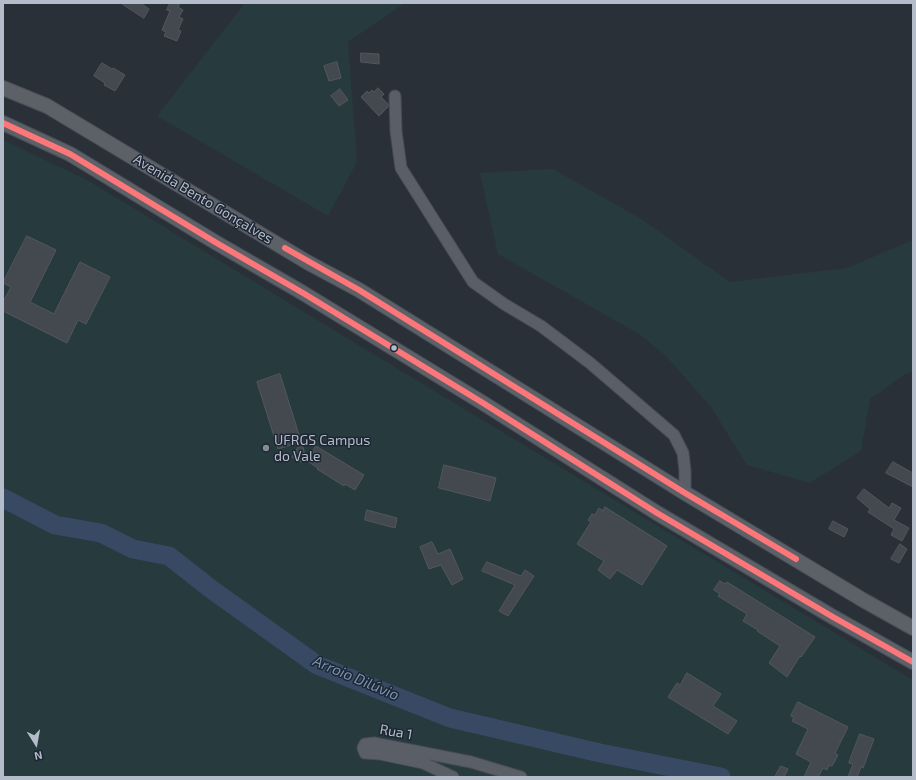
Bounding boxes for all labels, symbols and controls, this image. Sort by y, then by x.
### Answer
street label: Avenida Bento Gonçalves [130,151,276,247]
unlabelled marker [389,343,399,353]
place label: UFRGS Campus do Vale [274,432,370,464]
marker: UFRGS Campus do Vale [261,443,271,453]
water label: Arroio Dilúvio [310,652,402,704]
street label: Rua 1 [378,721,414,743]
north arrow [16,724,56,764]
text: N [33,749,44,763]

